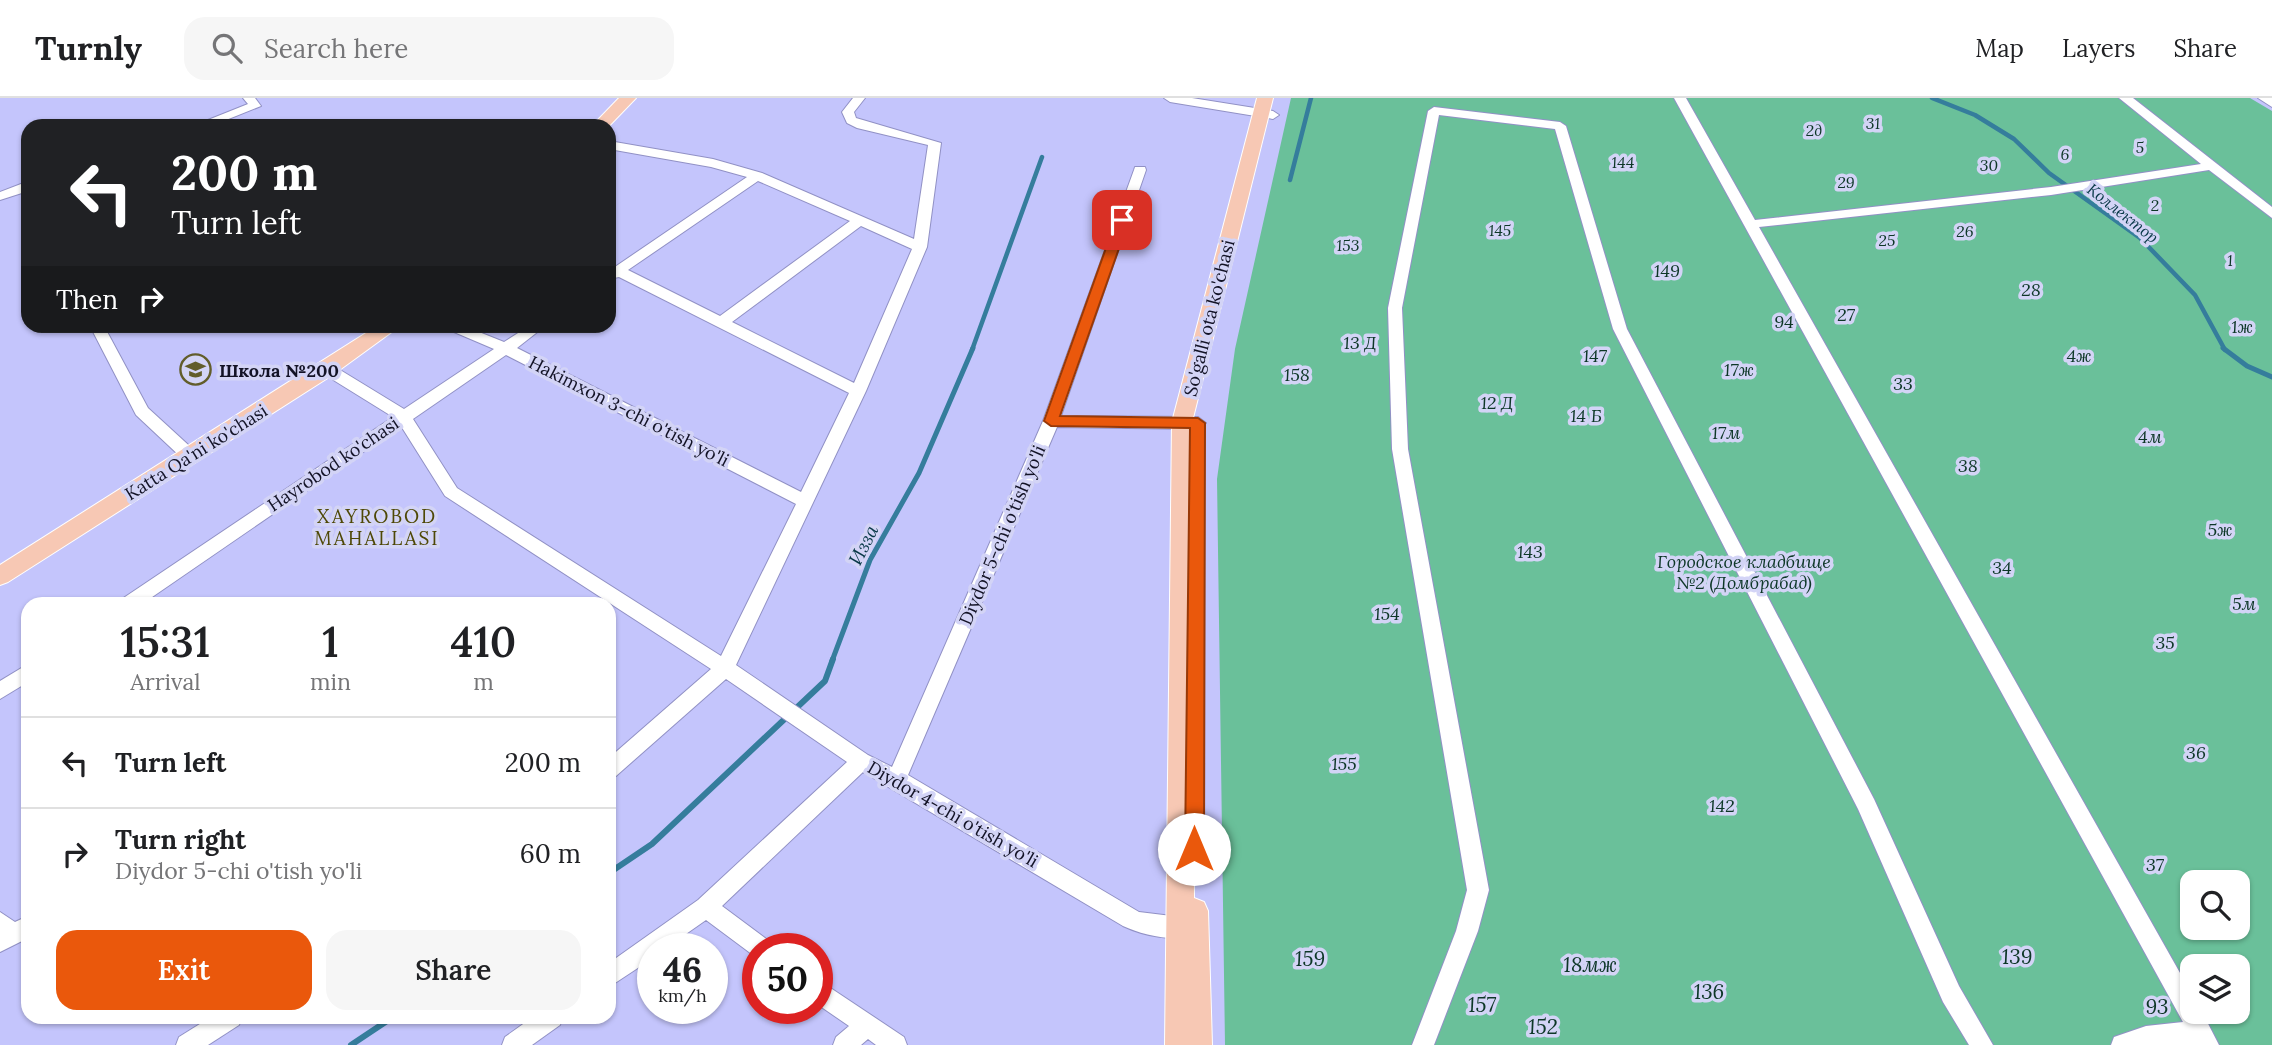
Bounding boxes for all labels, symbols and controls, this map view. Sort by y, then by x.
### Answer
search box [184,17,674,80]
text: Turnly [35,27,142,69]
icon: search [208,29,246,67]
text: Search here [264,32,408,65]
text: Map [1975,33,2024,64]
text: Layers [2062,33,2135,64]
text: Share [2173,33,2237,64]
park label: 31 [1866,113,1880,133]
park label: 2д [1806,120,1822,140]
park label: 5 [2136,137,2144,157]
text: 200 m [171,141,317,203]
park label: 6 [2061,144,2070,164]
icon: left [56,147,147,238]
park label: 144 [1612,152,1634,172]
park label: 30 [1980,155,1998,175]
park label: 29 [1837,172,1855,192]
water label: Коллектор [2083,179,2163,247]
pin [1092,190,1152,250]
park label: 2 [2151,195,2159,215]
icon: arrive [1103,201,1141,239]
text: Turn left [171,202,301,243]
park label: 145 [1489,220,1511,240]
park label: 26 [1956,221,1974,241]
park label: 25 [1879,230,1895,250]
park label: 153 [1337,235,1359,255]
street label: So'galli ota ko'chasi [1178,237,1240,399]
park label: 1 [2227,250,2233,270]
park label: 149 [1654,259,1680,282]
park label: 28 [2021,278,2041,301]
icon: right [132,280,170,318]
text: Then [56,283,118,316]
park label: 27 [1837,303,1856,326]
park label: 94 [1774,310,1794,333]
park label: 1ж [2231,315,2253,338]
park label: 13 Д [1344,331,1376,354]
park label: 147 [1583,344,1608,367]
park label: 4ж [2067,344,2091,367]
street label: Hakimxon 3-chi o'tish yo'li [525,350,733,472]
school or university icon: Школа №200 [179,353,213,387]
park label: 17ж [1724,358,1754,381]
place label: Школа №200 [219,359,339,382]
park label: 158 [1284,363,1310,386]
park label: 33 [1893,372,1913,395]
park label: 12 Д [1481,391,1513,414]
street label: Katta Qa'ni ko'chasi [120,399,272,505]
park label: 14 Б [1570,404,1602,427]
street label: Hayrobod ko'chasi [263,412,403,516]
park label: 17м [1712,421,1740,444]
park label: 4м [2138,425,2162,448]
street label: Diydor 5-chi o'tish yo'li [954,441,1050,629]
park label: 38 [1958,454,1978,477]
district label: XAYROBOD MAHALLASI [314,504,440,550]
park label: 5ж [2208,518,2232,541]
water label: Изза [843,520,883,569]
park label: 143 [1517,540,1543,563]
park label: Городское кладбище №2 (Домбрабад) [1657,550,1831,594]
park label: 34 [1992,556,2012,579]
park label: 5м [2232,592,2256,615]
park label: 154 [1374,602,1400,625]
text: 15:31 [121,615,210,669]
text: 1 [322,615,339,669]
text: 410 [451,615,516,669]
park label: 35 [2155,631,2175,654]
text: Arrival [130,667,201,696]
text: min [310,667,351,696]
text: m [473,667,494,696]
park label: 36 [2186,741,2206,764]
icon: left [56,744,94,782]
text: Turn left [115,746,226,779]
text: 200 m [505,746,581,779]
park label: 155 [1331,752,1357,775]
street label: Diydor 4-chi o'tish yo'li [863,756,1043,872]
park label: 142 [1709,794,1735,817]
position arrow [1157,812,1231,886]
text: Turn right [115,823,246,856]
icon: right [56,835,94,873]
text: 60 m [520,837,581,870]
park label: 37 [2146,853,2165,876]
text: Diydor 5-chi o'tish yo'li [115,856,362,885]
map controls [2180,870,2250,1024]
button: search [2180,870,2250,940]
button: Exit [56,930,312,1010]
button: Share [326,930,581,1010]
speed limit sign: 50 [742,933,833,1024]
park label: 139 [2002,943,2032,970]
park label: 159 [1295,945,1325,972]
text: 46 [663,947,702,992]
park label: 18мж [1563,951,1617,978]
button: layers [2180,954,2250,1024]
park label: 136 [1694,978,1724,1005]
text: km/h [658,984,707,1007]
park label: 157 [1468,991,1496,1018]
park label: 93 [2145,993,2169,1020]
park label: 152 [1528,1013,1558,1040]

